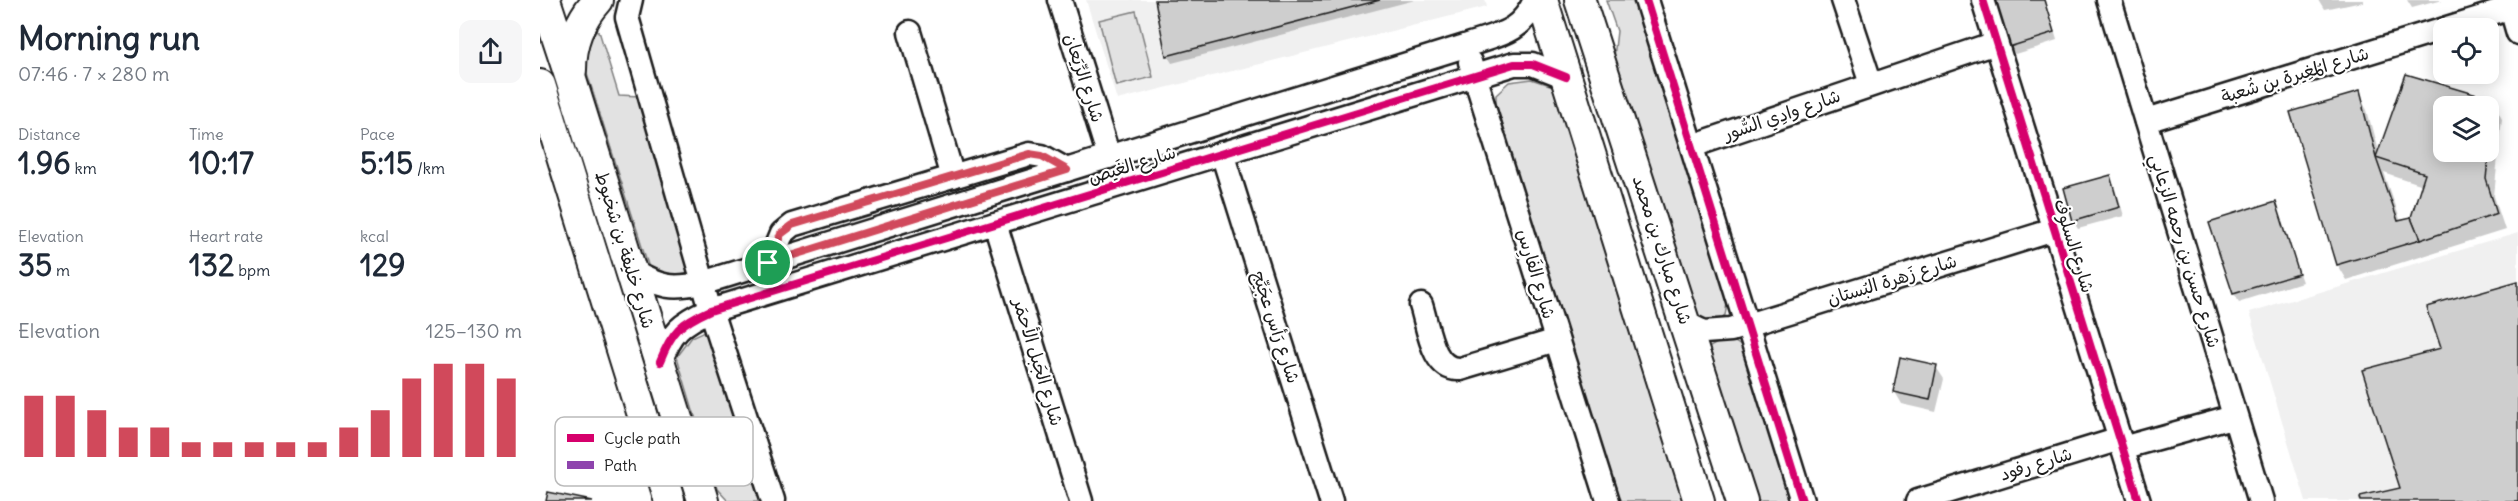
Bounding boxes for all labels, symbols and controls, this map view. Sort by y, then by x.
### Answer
text: Morning run [18,17,200,59]
map controls [2433,18,2499,162]
button: locate [2433,18,2499,84]
button: share [459,20,522,83]
street label: شارع الرِّيَعان [1058,31,1110,125]
street label: شارع المُغِيرة بن شُعبة [2218,41,2372,109]
text: 07:46 · 7 × 280 m [18,61,170,86]
street label: شارع وادِي السُّور [1719,84,1844,148]
button: layers [2433,96,2499,162]
text: Distance [18,124,80,144]
text: Time [189,124,224,144]
text: Pace [360,124,395,144]
street label: شارع الغَيص [1085,140,1179,190]
text: 1.96 [18,144,71,182]
text: 10:17 [189,144,254,182]
text: 5:15 [360,144,413,182]
street label: شارع حسن بن رحمه الزعابي [2140,151,2226,352]
text: km [71,158,97,178]
text: /km [413,158,445,178]
street label: شارع خليفة بن شخبوط [590,168,660,332]
street label: شارع مبارك بن محمد [1627,172,1697,328]
street label: شارع السلوف [2048,196,2100,296]
text: Elevation [18,226,84,246]
text: Heart rate [189,226,263,246]
text: kcal [360,226,389,246]
street label: شارع الفَارِس [1510,226,1561,322]
pin [742,237,793,288]
text: 35 [18,246,52,284]
text: 132 [189,246,234,284]
text: 129 [360,246,406,284]
icon: arrive [751,246,784,279]
street label: شارع زَهرة البُستان [1824,249,1960,311]
text: m [52,260,70,280]
text: bpm [234,260,270,280]
street label: شارع رَأس عجَيِّج [1246,268,1306,386]
street label: شارع الجَبل الأحمَر [1007,293,1069,429]
text: Elevation [18,318,100,343]
text: 125–130 m [425,318,522,343]
legend [555,417,753,486]
text: Cycle path [604,428,680,448]
street label: شارع رفود [1997,442,2075,486]
text: Path [604,455,637,475]

